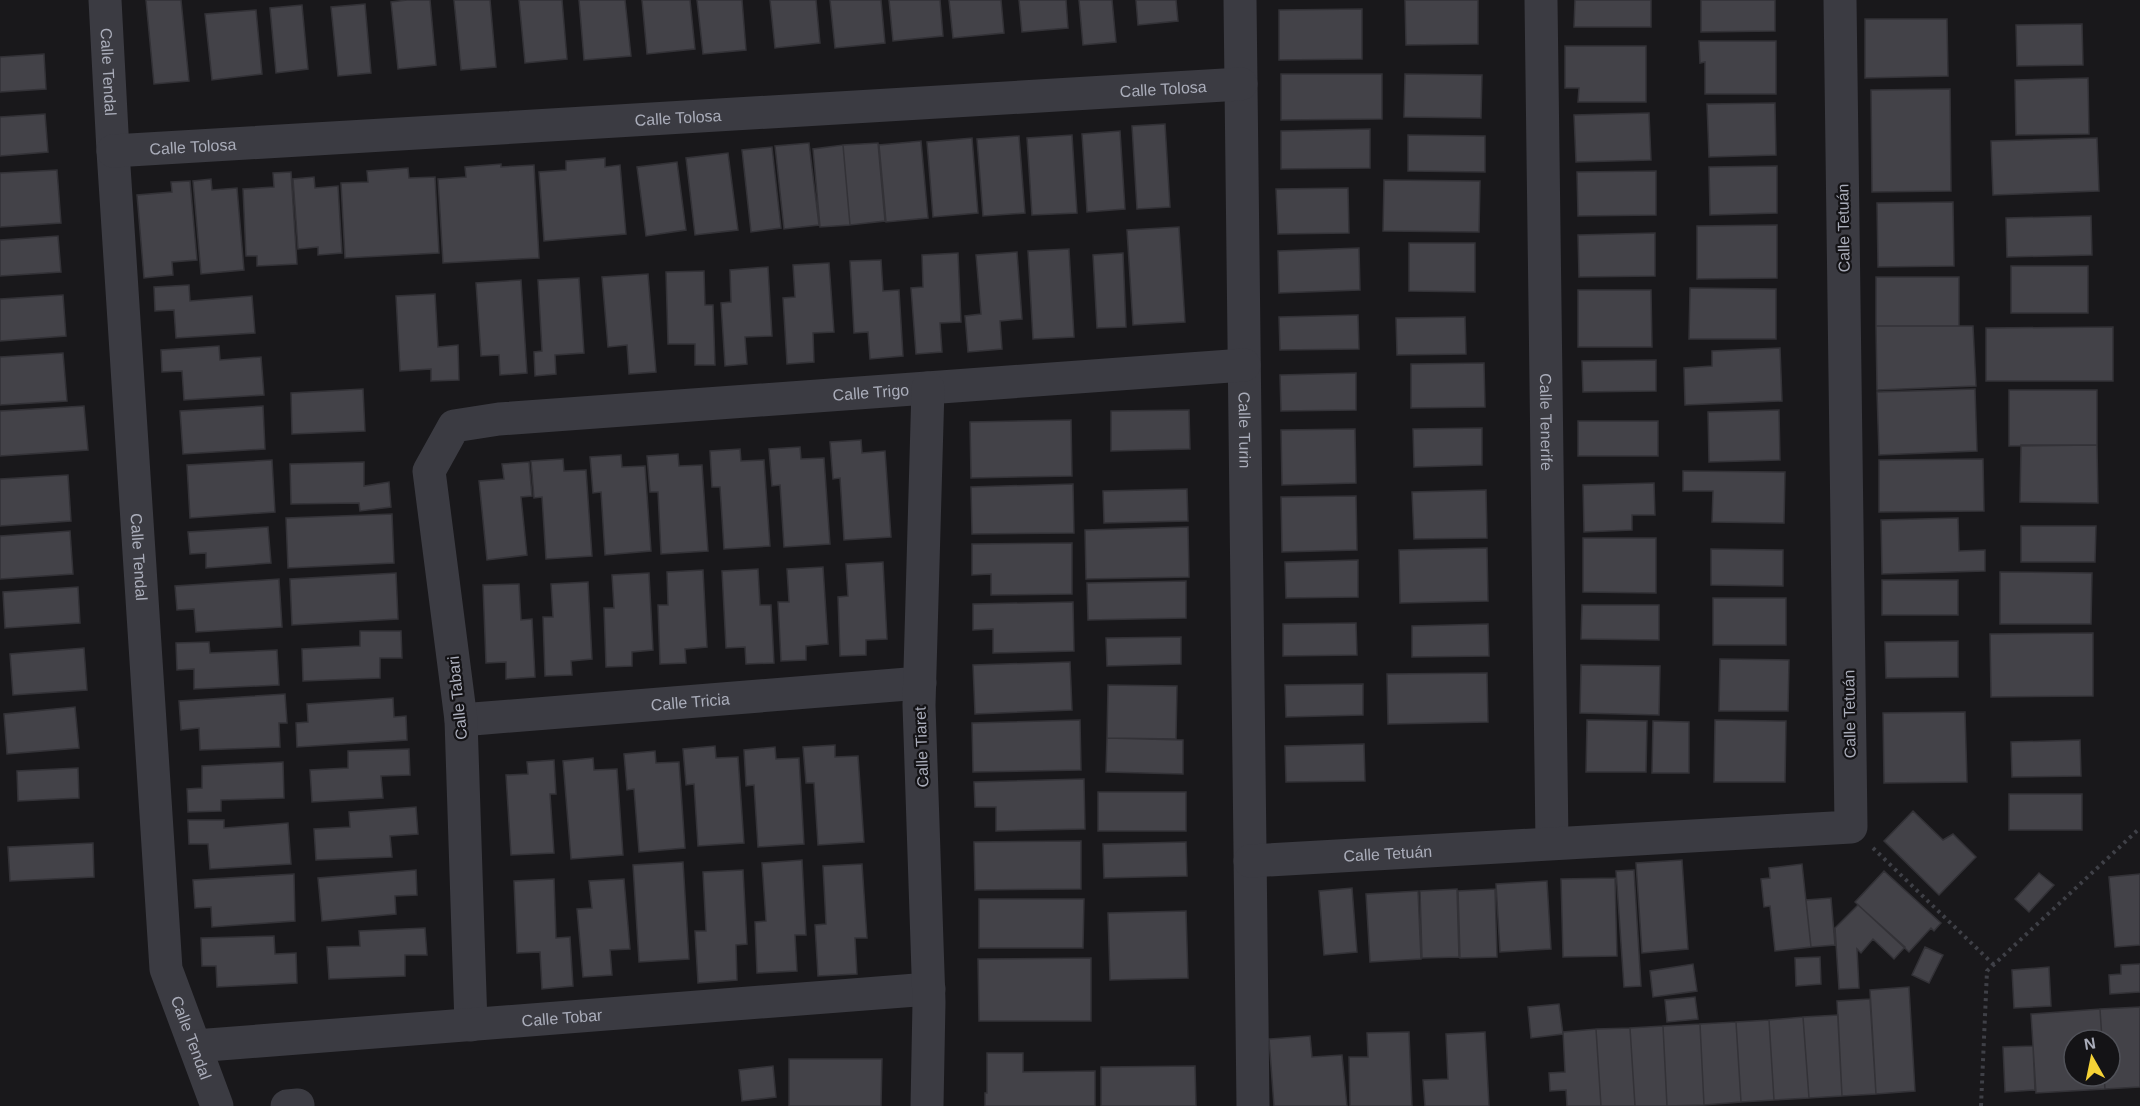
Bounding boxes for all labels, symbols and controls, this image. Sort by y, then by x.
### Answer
street label: Calle Tendal [97,28,119,116]
street label: Calle Tolosa [1119,78,1207,100]
street label: Calle Tolosa [634,107,722,129]
street label: Calle Tolosa [149,136,237,158]
street label: Calle Tetuán [1834,184,1853,272]
street label: Calle Tenerife [1537,373,1555,471]
street label: Calle Trigo [832,381,910,404]
street label: Calle Turin [1236,392,1254,468]
street label: Calle Tendal [127,513,150,601]
street label: Calle Tabari [445,655,470,741]
street label: Calle Tetuán [1840,670,1859,758]
street label: Calle Tricia [650,690,731,714]
street label: Calle Tiaret [912,706,931,788]
street label: Calle Tetuán [1343,843,1433,865]
street label: Calle Tendal [168,994,214,1082]
street label: Calle Tobar [521,1006,603,1030]
north arrow [2062,1028,2122,1088]
text: N [2083,1034,2097,1053]

